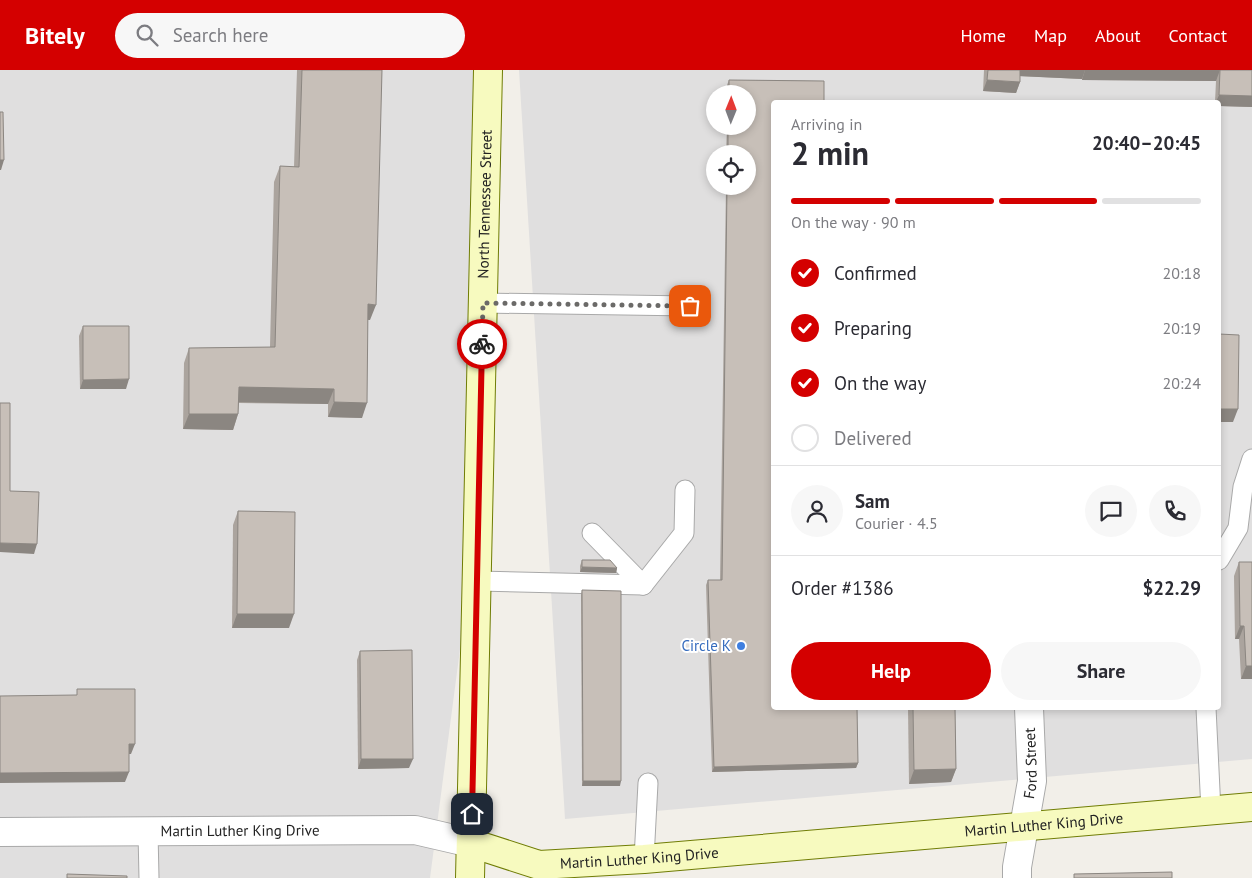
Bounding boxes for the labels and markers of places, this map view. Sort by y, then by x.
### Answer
pin [669,285,711,327]
place label: Circle K [681,636,731,655]
marker: Circle K [735,640,747,652]
pin [451,793,493,835]

